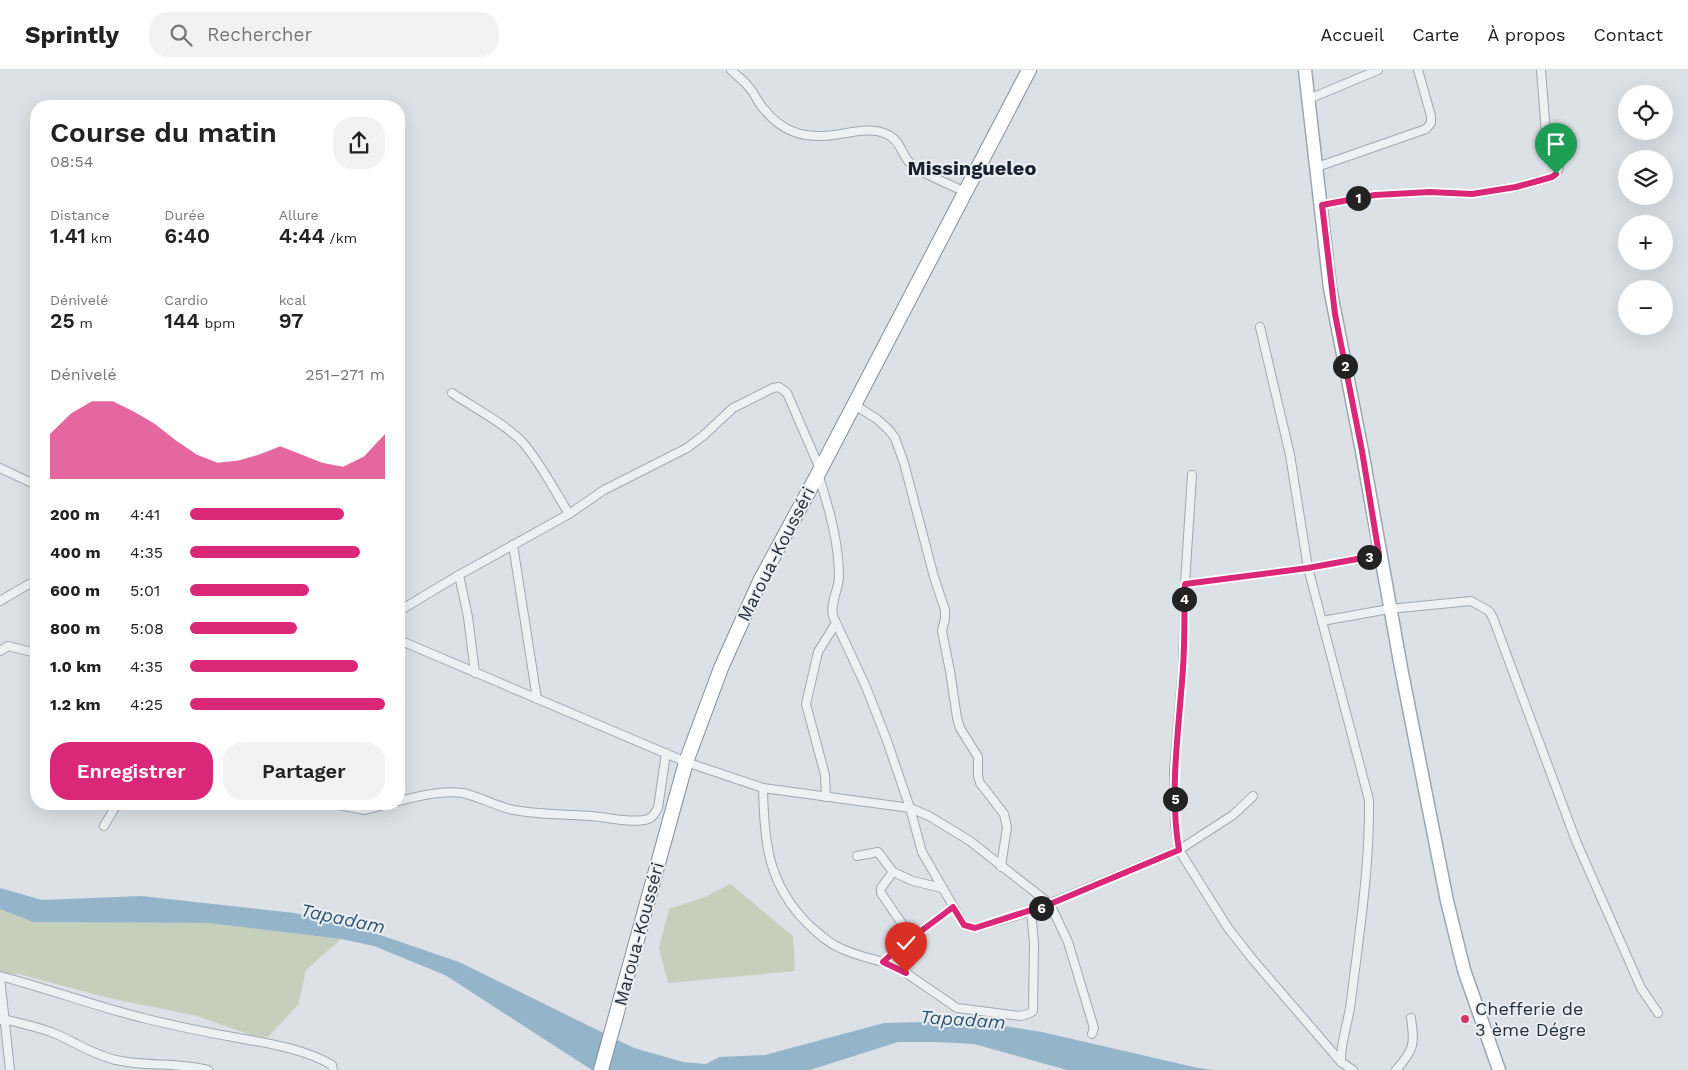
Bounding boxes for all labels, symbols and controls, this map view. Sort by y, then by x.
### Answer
search box [149,12,499,57]
text: Sprintly [25,21,119,49]
icon: search [167,21,195,49]
text: Rechercher [207,23,312,46]
text: Accueil [1321,24,1384,45]
text: Carte [1412,24,1459,45]
text: À propos [1487,24,1565,45]
text: Contact [1593,24,1663,45]
map controls [1618,85,1673,335]
button: locate [1618,85,1673,140]
text: Course du matin [50,116,277,149]
button: share [333,117,385,169]
pin [1535,123,1577,174]
icon: arrive [1542,130,1570,158]
button: layers [1618,150,1673,205]
text: 08:54 [50,152,94,171]
district label: Missingueleo [908,156,1036,180]
pin: 1 [1346,186,1370,210]
text: 1 [1355,190,1362,206]
text: Distance [50,207,110,223]
text: Durée [164,207,205,223]
text: Allure [279,207,319,223]
button: + [1618,215,1673,270]
text: 1.41 [50,223,86,248]
text: 6:40 [164,223,210,248]
text: 4:44 [279,223,325,248]
text: km [86,230,112,246]
text: /km [325,230,357,246]
button: − [1618,280,1673,335]
text: Dénivelé [50,292,108,308]
text: Cardio [164,292,208,308]
text: kcal [279,292,306,308]
text: 25 [50,308,75,333]
text: 144 [164,308,200,333]
text: 97 [279,308,304,333]
text: m [75,315,93,331]
text: bpm [200,315,235,331]
pin: 2 [1332,354,1358,378]
text: 2 [1341,358,1350,374]
text: Dénivelé [50,365,117,384]
text: 251–271 m [305,365,385,384]
street label: Maroua-Kousséri [733,483,818,624]
text: 200 m [50,505,100,524]
text: 4:41 [130,505,160,524]
text: 400 m [50,543,101,562]
text: 4:35 [130,543,163,562]
pin: 3 [1356,544,1382,570]
text: 3 [1365,549,1374,565]
text: 600 m [50,581,100,600]
text: 5:01 [130,581,160,600]
pin: 4 [1172,586,1196,612]
text: 4 [1180,591,1189,607]
text: 800 m [50,619,100,638]
text: 5:08 [130,619,164,638]
text: 1.0 km [50,657,101,676]
text: 4:35 [130,657,163,676]
text: 1.2 km [50,695,101,714]
text: 4:25 [130,695,163,714]
button: Enregistrer [50,742,213,800]
button: Partager [223,742,385,800]
pin: 5 [1162,786,1188,812]
text: 5 [1171,791,1180,807]
street label: Maroua-Kousséri [609,860,668,1008]
pin: 6 [1028,896,1054,920]
water label: Tapadam [299,898,387,939]
text: 6 [1037,900,1046,916]
pin [885,922,927,973]
icon: check [892,929,920,957]
place label: Chefferie de 3 ème Dégre [1475,998,1586,1040]
water label: Tapadam [919,1005,1007,1034]
marker: Chefferie de 3 ème Dégre [1459,1013,1471,1025]

